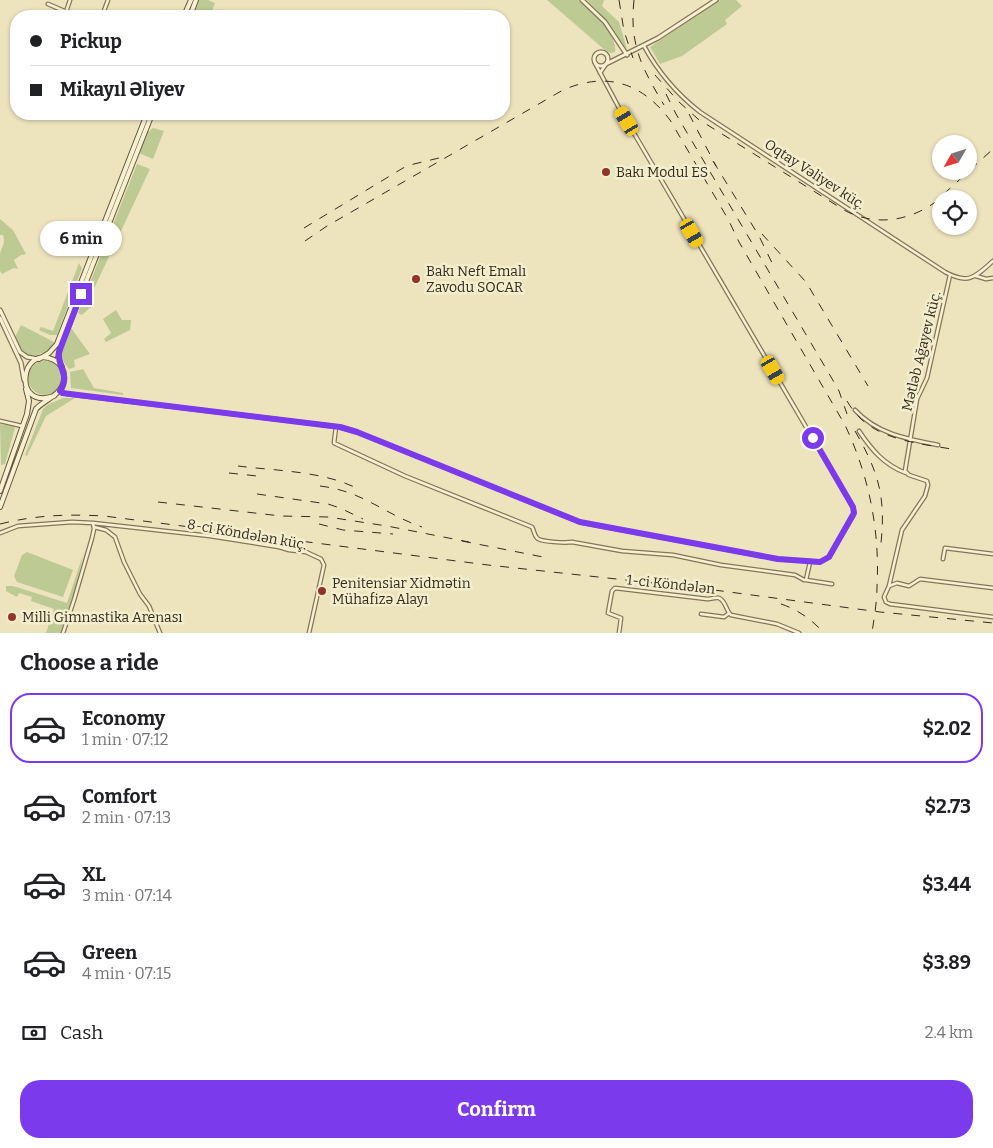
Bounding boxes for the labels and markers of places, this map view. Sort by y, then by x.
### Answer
place label: Bakı Modul ES [616,164,708,181]
marker: Bakı Modul ES [600,166,612,178]
place label: Bakı Neft Emalı Zavodu SOCAR [426,263,526,296]
marker: Bakı Neft Emalı Zavodu SOCAR [410,273,422,285]
place label: Penitensiar Xidmətin Mühafizə Alayı [332,575,471,608]
marker: Penitensiar Xidmətin Mühafizə Alayı [316,585,328,597]
place label: Milli Gimnastika Arenası [22,609,183,626]
marker: Milli Gimnastika Arenası [6,611,18,623]

